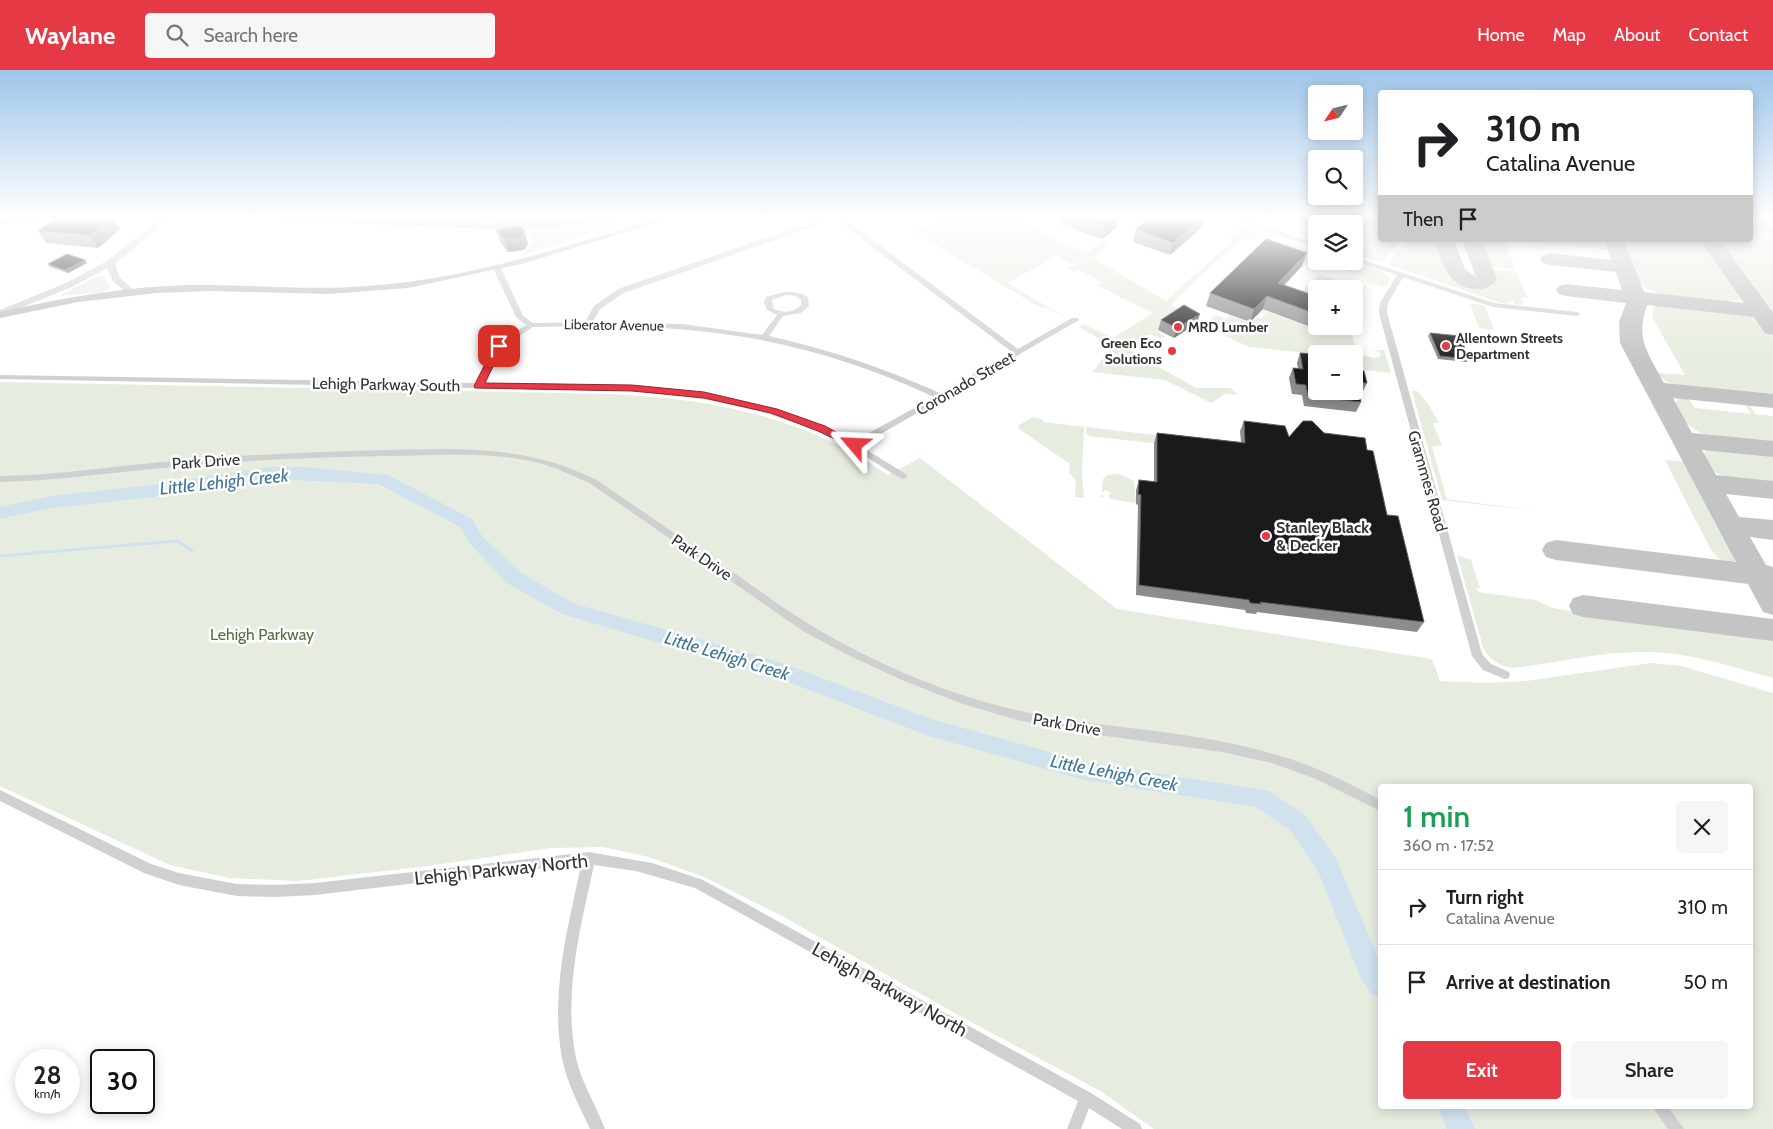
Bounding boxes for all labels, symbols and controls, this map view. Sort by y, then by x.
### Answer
search box [145,13,495,58]
text: Waylane [25,21,115,50]
icon: search [163,21,191,49]
text: Search here [203,24,298,47]
text: Home [1477,24,1525,46]
text: Map [1553,24,1586,46]
text: About [1614,24,1660,46]
text: Contact [1688,24,1748,46]
north arrow [1308,85,1362,140]
map controls [1308,85,1363,400]
text: 310 m [1486,107,1581,150]
icon: right [1403,110,1468,175]
button: search [1308,150,1363,205]
text: Catalina Avenue [1486,150,1635,177]
icon: arrive [1454,205,1482,233]
text: Then [1403,208,1444,231]
button: layers [1308,215,1363,270]
button: + [1308,280,1363,335]
street label: Liberator Avenue [564,315,664,335]
place label: MRD Lumber [1188,318,1269,336]
marker: MRD Lumber [1172,321,1184,333]
pin [478,325,520,367]
place label: Allentown Streets Department [1456,329,1563,363]
icon: arrive [485,332,513,360]
place label: Green Eco Solutions [1101,334,1162,368]
marker: Allentown Streets Department [1440,340,1452,352]
marker: Green Eco Solutions [1166,345,1178,357]
button: − [1308,345,1363,400]
street label: Coronado Street [912,347,1019,419]
street label: Lehigh Parkway South [312,374,460,395]
position arrow [828,418,880,470]
street label: Grammes Road [1404,428,1451,534]
street label: Park Drive [171,450,241,473]
water label: Little Lehigh Creek [159,464,291,500]
place label: Stanley Black & Decker [1276,518,1369,555]
street label: Park Drive [668,530,735,584]
marker: Stanley Black & Decker [1260,530,1272,542]
park label: Lehigh Parkway [210,625,314,644]
water label: Little Lehigh Creek [662,627,793,686]
street label: Park Drive [1032,709,1102,740]
water label: Little Lehigh Creek [1048,750,1181,796]
text: 1 min [1403,798,1470,835]
button: close [1676,801,1728,853]
text: 360 m · 17:52 [1403,836,1494,855]
street label: Lehigh Parkway North [413,849,589,890]
text: Turn right [1446,886,1524,909]
icon: right [1403,893,1431,921]
text: 310 m [1677,896,1728,919]
text: Catalina Avenue [1446,909,1555,928]
street label: Lehigh Parkway North [808,937,972,1042]
icon: arrive [1403,968,1431,996]
text: Arrive at destination [1446,971,1610,994]
text: 50 m [1684,971,1728,994]
button: Exit [1403,1041,1561,1099]
button: Share [1571,1041,1728,1099]
speed limit sign: 30 [90,1049,155,1114]
text: 28 [33,1060,62,1090]
text: km/h [34,1086,61,1101]

